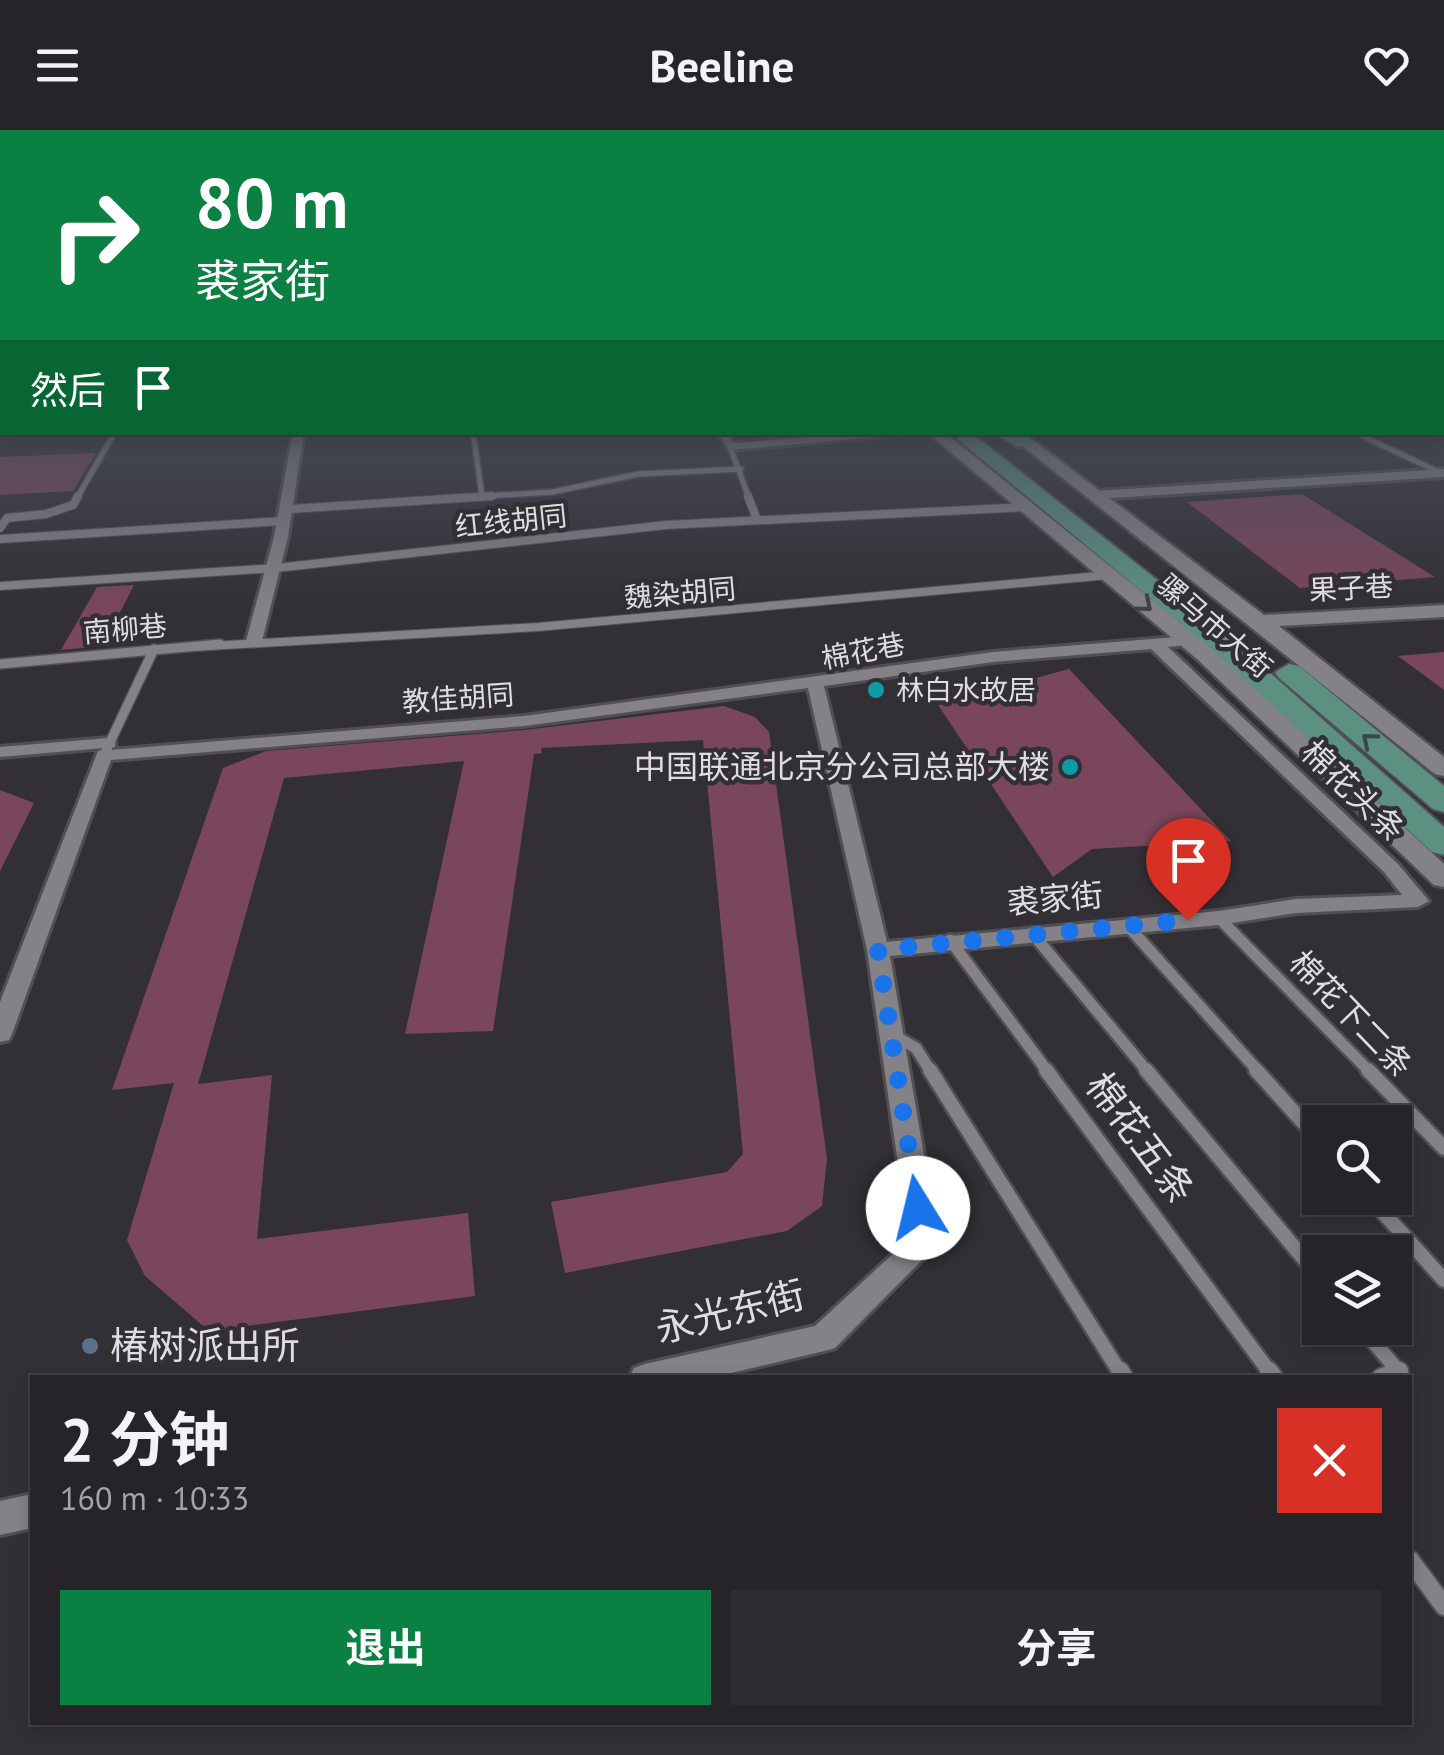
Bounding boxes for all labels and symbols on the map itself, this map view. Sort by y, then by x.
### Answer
street label: 红线胡同 [453,496,569,545]
street label: 骡马市大街 [1150,566,1280,686]
street label: 果子巷 [1308,567,1394,608]
street label: 魏染胡同 [623,569,737,616]
one-way arrow [1134,593,1152,611]
street label: 南柳巷 [81,606,168,651]
street label: 棉花巷 [818,624,908,677]
place label: 林白水故居 [896,671,1036,708]
street label: 教佳胡同 [401,675,515,720]
marker: 林白水故居 [865,679,887,701]
street label: 棉花头条 [1293,731,1414,850]
one-way arrow [1363,734,1381,752]
place label: 中国联通北京分公司总部大楼 [634,745,1050,787]
marker: 中国联通北京分公司总部大楼 [1059,756,1081,778]
pin [1146,818,1231,921]
street label: 裘家街 [1005,873,1105,923]
street label: 棉花下二条 [1281,941,1422,1085]
street label: 棉花五条 [1076,1062,1207,1213]
position arrow [866,1156,970,1260]
street label: 永光东街 [650,1268,809,1353]
place label: 椿树派出所 [110,1320,300,1369]
marker: 椿树派出所 [79,1335,101,1357]

